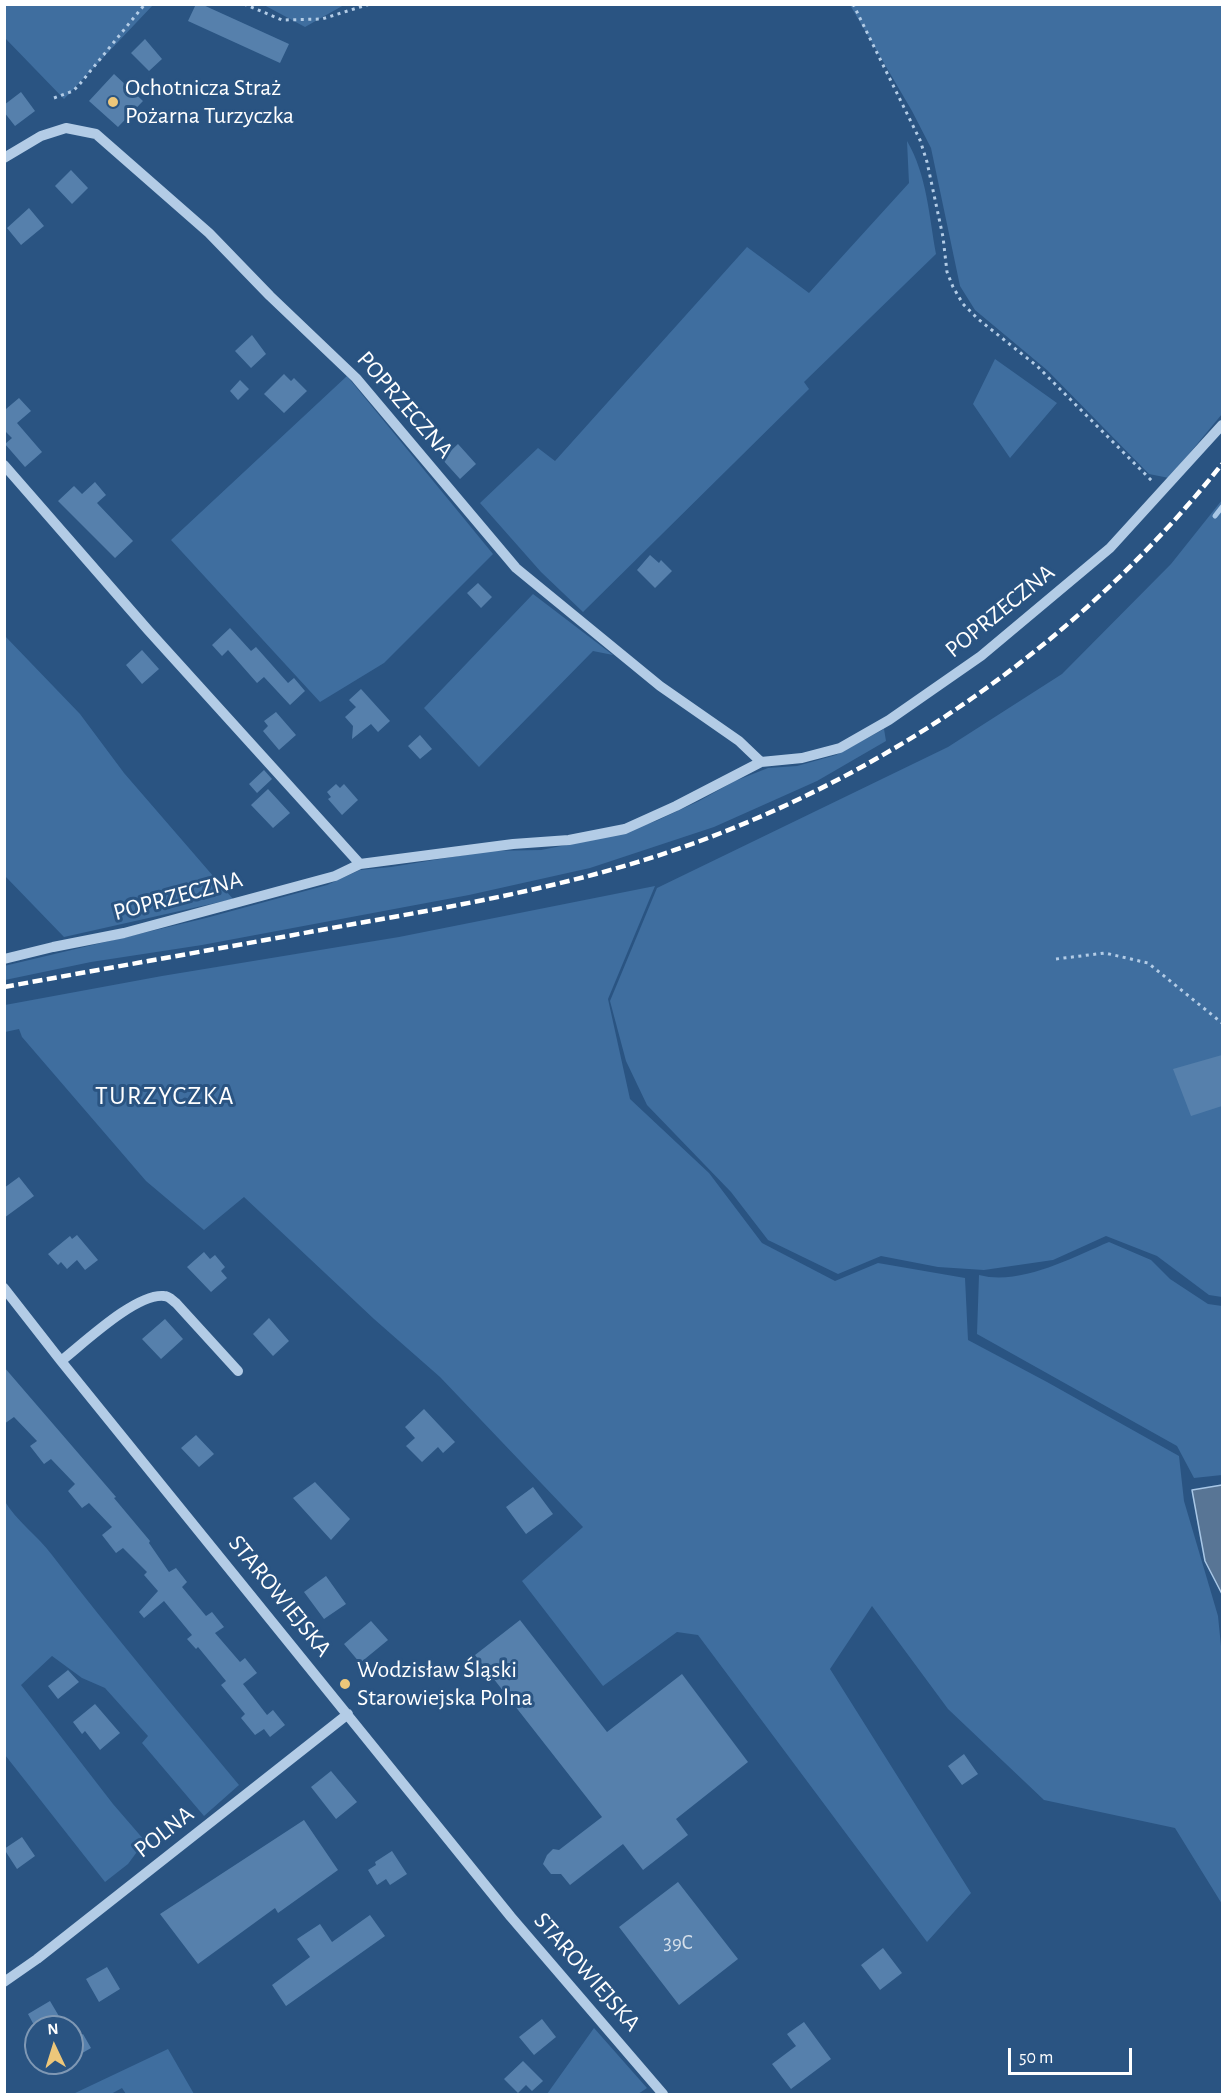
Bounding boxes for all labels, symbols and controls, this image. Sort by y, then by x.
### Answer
place label: Ochotnicza Straż Pożarna Turzyczka [125,74,294,130]
marker: Ochotnicza Straż Pożarna Turzyczka [106,95,120,109]
street label: POPRZECZNA [351,345,459,465]
street label: POPRZECZNA [939,558,1061,664]
street label: POPRZECZNA [110,865,246,927]
district label: TURZYCZKA [95,1080,235,1112]
street label: STAROWIEJSKA [222,1529,338,1663]
place label: Wodzisław Śląski Starowiejska Polna [357,1656,532,1712]
marker: Wodzisław Śląski Starowiejska Polna [338,1677,352,1691]
street label: POLNA [128,1800,200,1864]
street label: STAROWIEJSKA [527,1907,647,2037]
house number: 39C [663,1930,693,1956]
north arrow [24,2015,84,2075]
text: N [47,2021,59,2037]
scale bar [1011,2036,1136,2074]
text: 50 m [1019,2049,1053,2067]

